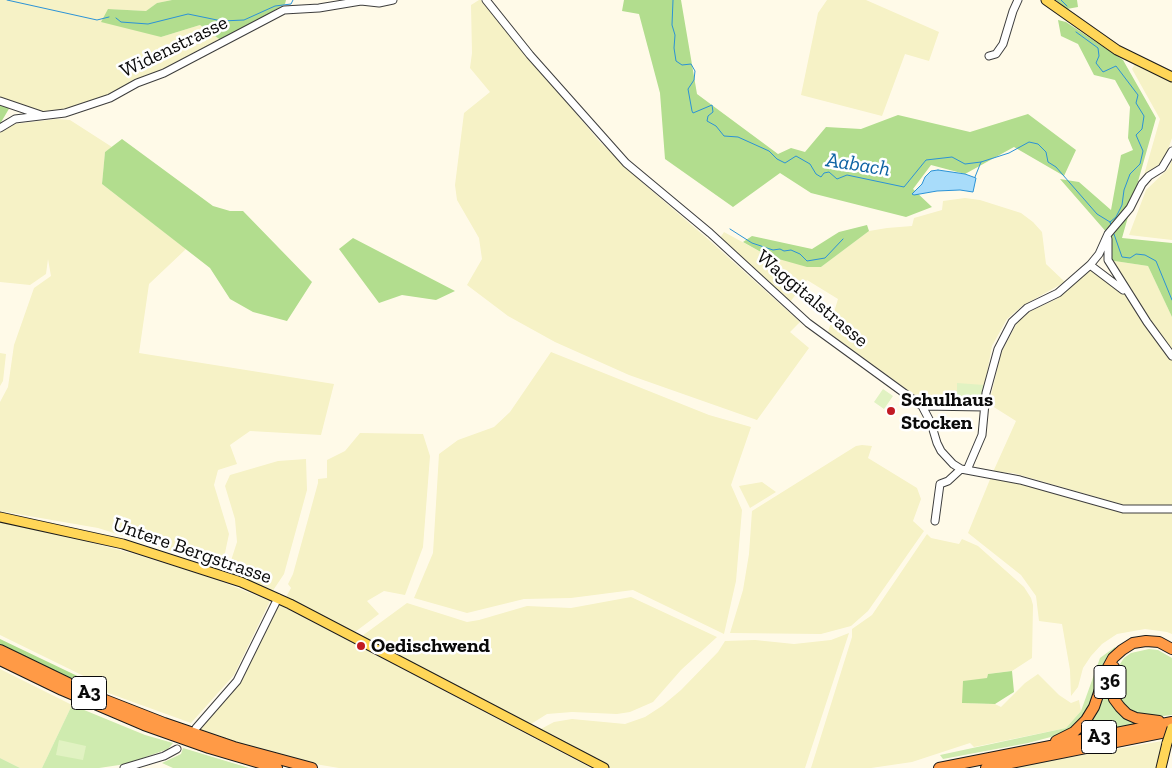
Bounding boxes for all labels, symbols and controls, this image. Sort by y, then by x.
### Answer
street label: Widenstrasse [116,11,232,83]
water label: Aabach [824,148,892,182]
street label: Waggitalstrasse [751,245,873,353]
place label: Schulhaus Stocken [901,388,993,435]
marker: Schulhaus Stocken [885,405,897,417]
street label: Untere Bergstrasse [109,513,275,589]
place label: Oedischwend [371,634,490,658]
marker: Oedischwend [355,640,367,652]
road number: 36 [1094,666,1126,699]
road number: A3 [72,676,106,710]
road number: A3 [1082,720,1116,754]

